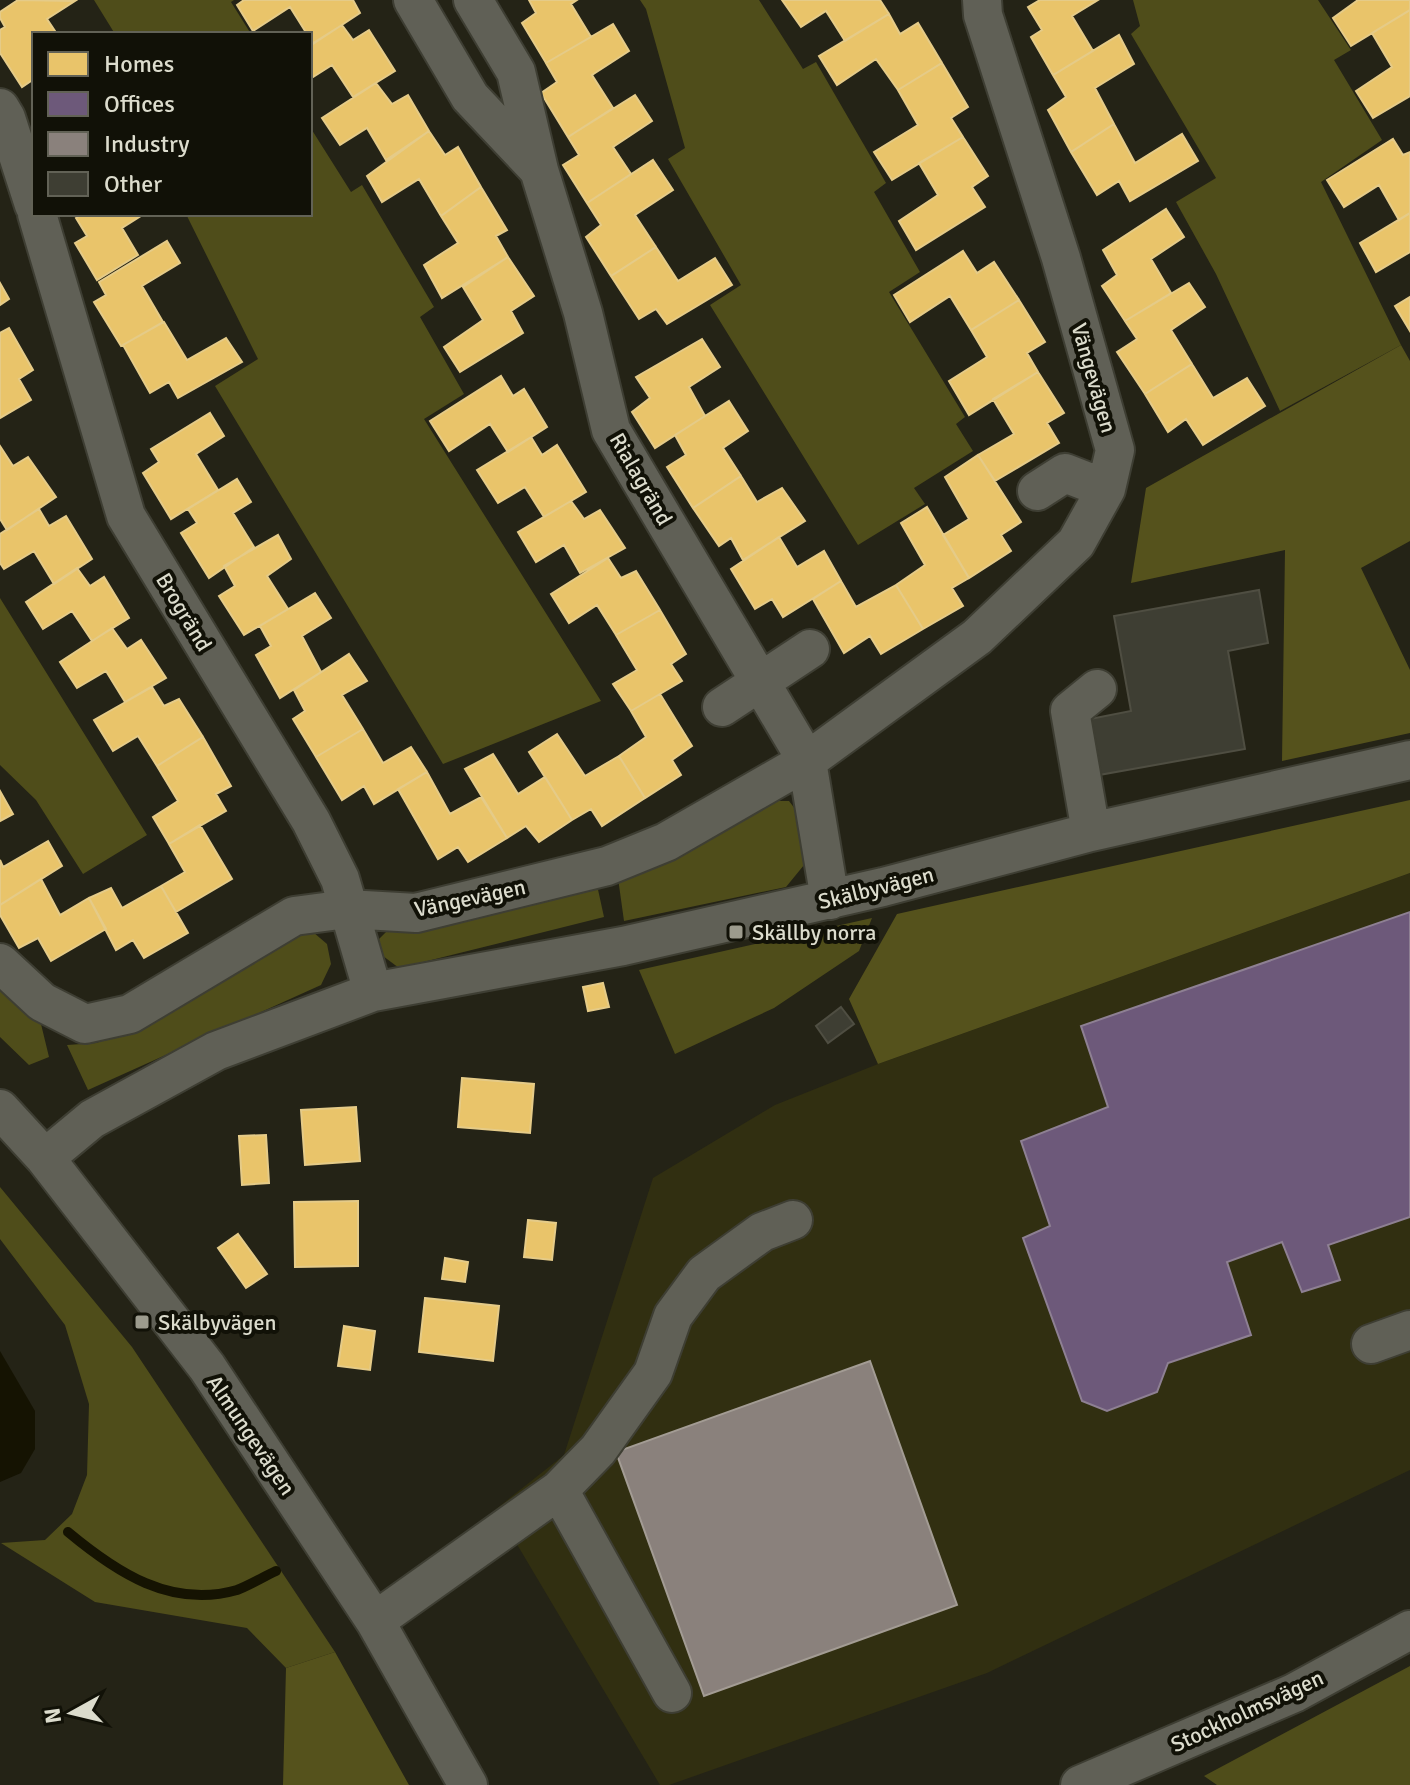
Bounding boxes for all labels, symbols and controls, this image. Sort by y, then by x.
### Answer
legend [32,32,312,216]
text: Homes [104,49,174,79]
text: Offices [104,89,175,119]
text: Industry [104,129,190,159]
text: Other [104,169,162,199]
street label: Vängevägen [1065,320,1123,436]
street label: Rialagränd [604,428,678,530]
street label: Brogränd [150,568,218,656]
street label: Skälbyvägen [815,861,937,915]
street label: Vängevägen [412,873,528,923]
place label: Skällby norra [752,919,876,946]
marker: Skällby norra [727,923,745,941]
place label: Skälbyvägen [158,1309,276,1336]
marker: Skälbyvägen [133,1313,151,1331]
street label: Almungevägen [201,1370,301,1500]
street label: Stockholmsvägen [1166,1664,1328,1758]
north arrow [32,1673,112,1753]
text: N [38,1706,67,1725]

